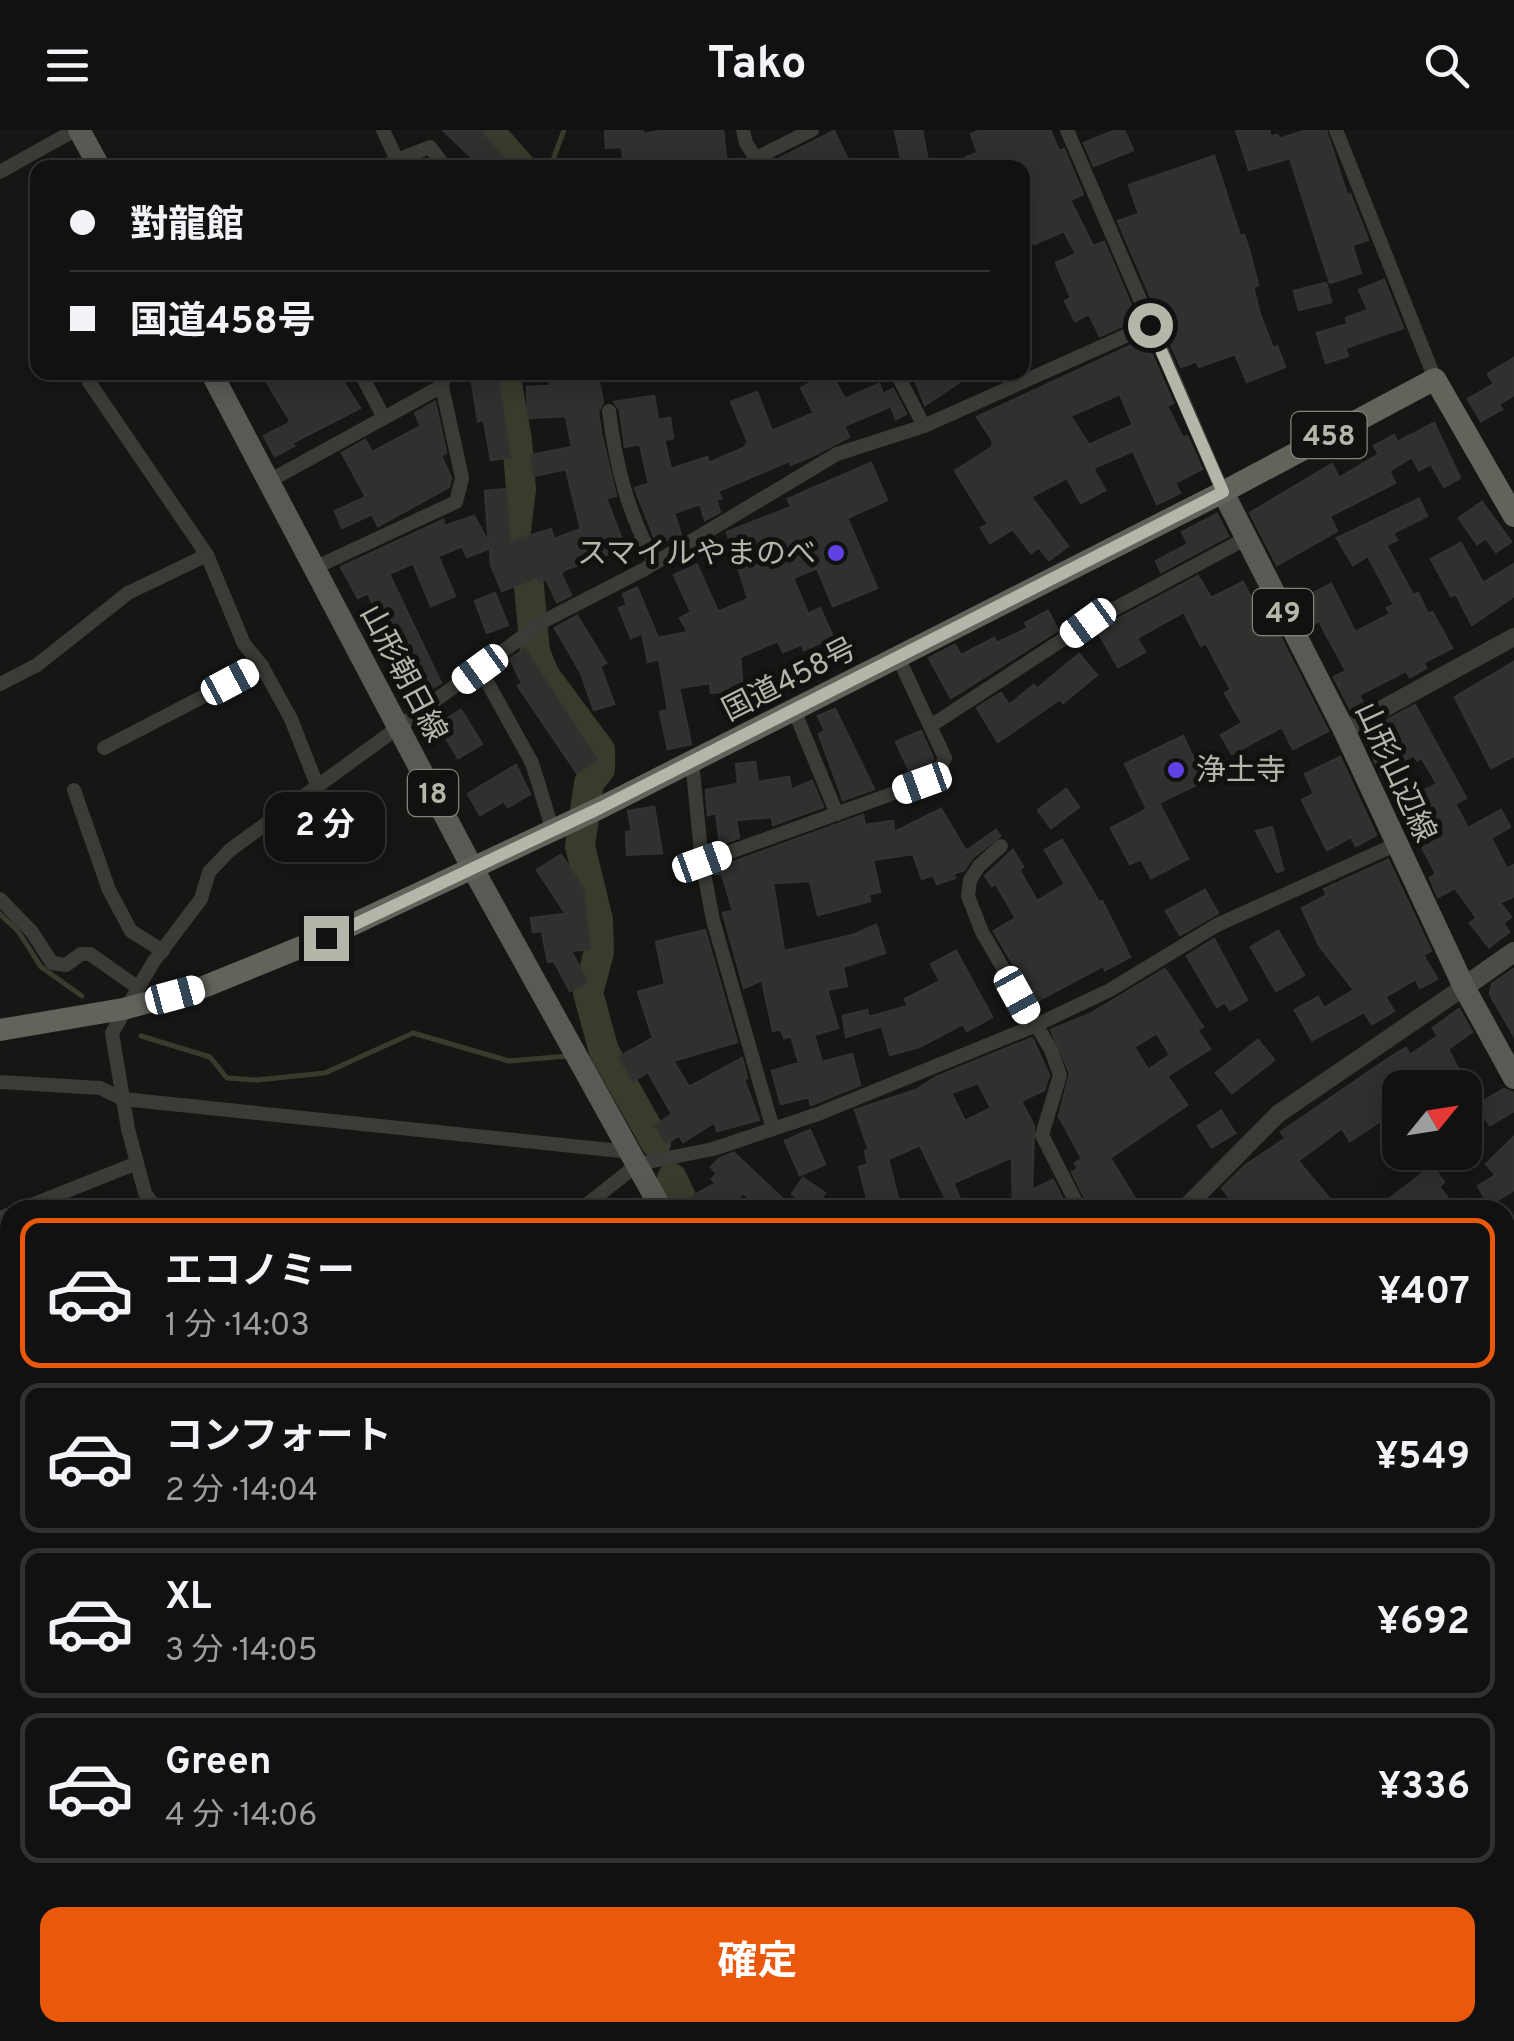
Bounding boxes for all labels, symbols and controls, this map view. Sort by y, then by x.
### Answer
text: Tako [708,37,806,94]
icon: menu [40,38,95,93]
icon: search [1419,38,1474,93]
text: 對龍館 [130,203,244,252]
text: 国道458号 [130,299,316,348]
route start [1128,303,1173,348]
road number: 458 [1292,412,1366,458]
place label: スマイルやまのべ [577,537,816,574]
marker: スマイルやまのべ [825,542,847,564]
road number: 49 [1253,589,1313,635]
car [1055,593,1121,653]
street label: 山形朝日線 [350,599,453,749]
street label: 国道458号 [717,632,863,731]
car [447,639,513,699]
car [196,655,264,709]
street label: 山形山辺線 [1345,697,1442,849]
place label: 浄土寺 [1196,754,1286,791]
car [889,759,955,807]
marker: 浄土寺 [1165,759,1187,781]
road number: 18 [408,770,458,816]
callout: 2 分 [266,793,386,863]
text: 2 分 [295,807,355,847]
car [669,838,735,886]
route end [304,916,349,961]
car [989,961,1045,1029]
car [142,973,208,1017]
north arrow [1382,1070,1482,1170]
map controls [1382,1070,1482,1170]
icon: car [45,1248,135,1338]
text: エコノミー [165,1249,355,1298]
text: ¥407 [1378,1269,1470,1318]
text: 1 分 · 14:03 [165,1307,310,1347]
icon: car [45,1413,135,1503]
text: コンフォート [165,1414,392,1463]
text: ¥549 [1375,1434,1470,1483]
text: 2 分 · 14:04 [165,1472,318,1512]
text: XL [165,1574,212,1623]
icon: car [45,1578,135,1668]
text: ¥692 [1377,1599,1470,1648]
text: 3 分 · 14:05 [165,1632,318,1672]
text: Green [165,1739,271,1788]
icon: car [45,1743,135,1833]
text: ¥336 [1378,1764,1470,1813]
text: 4 分 · 14:06 [165,1797,317,1837]
button: 確定 [40,1907,1475,2022]

